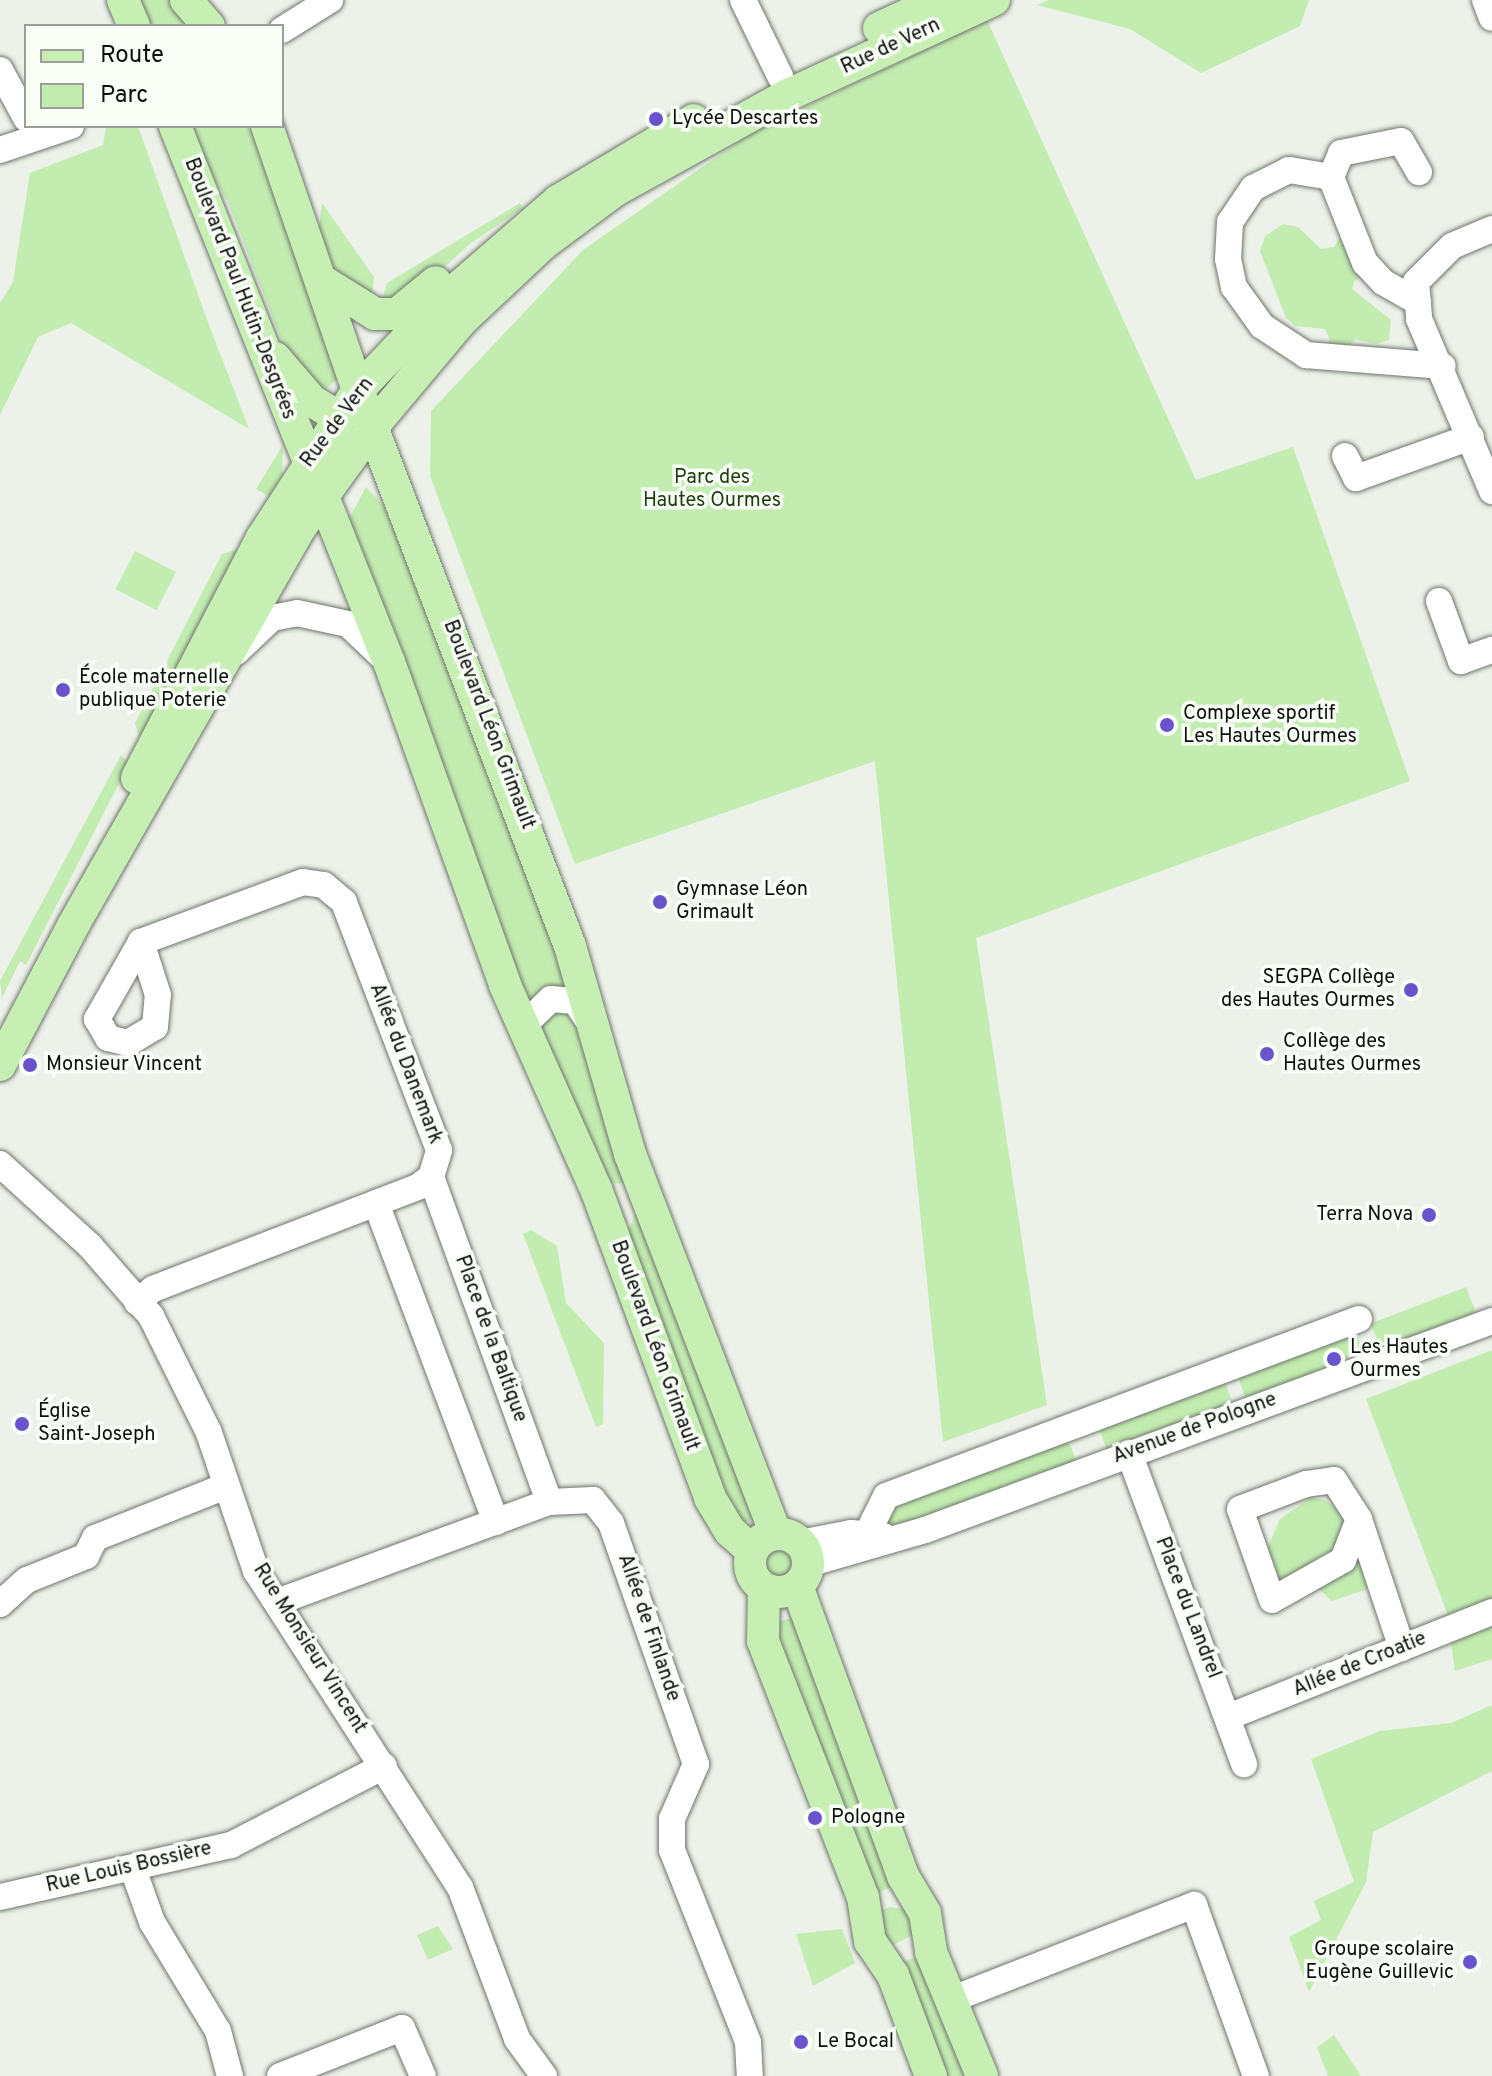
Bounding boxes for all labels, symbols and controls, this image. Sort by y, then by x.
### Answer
street label: Rue de Vern [837,13,945,81]
legend [24,24,284,128]
text: Route [100,41,164,71]
text: Parc [100,81,148,111]
place label: Lycée Descartes [672,107,818,131]
marker: Lycée Descartes [647,110,665,128]
street label: Boulevard Paul Hutin-Desgrées [178,155,300,423]
street label: Rue de Vern [296,373,380,473]
park label: Parc des Hautes Ourmes [643,467,781,514]
street label: Boulevard Léon Grimault [437,617,539,833]
place label: École maternelle publique Poterie [79,666,229,713]
marker: École maternelle publique Poterie [54,681,72,699]
place label: Complexe sportif Les Hautes Ourmes [1183,702,1357,749]
marker: Complexe sportif Les Hautes Ourmes [1158,716,1176,734]
place label: Gymnase Léon Grimault [676,878,808,925]
marker: Gymnase Léon Grimault [651,893,669,911]
place label: SEGPA Collège des Hautes Ourmes [1221,966,1395,1013]
street label: Allée du Danemark [363,980,447,1148]
marker: SEGPA Collège des Hautes Ourmes [1402,981,1420,999]
place label: Collège des Hautes Ourmes [1283,1030,1421,1077]
marker: Collège des Hautes Ourmes [1258,1045,1276,1063]
place label: Monsieur Vincent [46,1053,203,1077]
marker: Monsieur Vincent [21,1056,39,1074]
place label: Terra Nova [1316,1203,1413,1227]
marker: Terra Nova [1420,1206,1438,1224]
street label: Boulevard Léon Grimault [605,1237,703,1455]
street label: Place de la Baltique [449,1252,531,1426]
place label: Les Hautes Ourmes [1350,1336,1448,1383]
marker: Les Hautes Ourmes [1325,1350,1343,1368]
street label: Avenue de Pologne [1110,1388,1280,1470]
place label: Église Saint-Joseph [38,1400,155,1447]
marker: Église Saint-Joseph [13,1415,31,1433]
street label: Place du Landrel [1149,1534,1225,1682]
street label: Allée de Finlande [612,1551,684,1705]
street label: Rue Monsieur Vincent [247,1559,371,1739]
street label: Allée de Croatie [1290,1627,1430,1703]
place label: Pologne [831,1806,905,1830]
marker: Pologne [806,1809,824,1827]
street label: Rue Louis Bossière [44,1837,214,1899]
place label: Groupe scolaire Eugène Guillevic [1305,1938,1454,1985]
marker: Groupe scolaire Eugène Guillevic [1461,1953,1479,1971]
place label: Le Bocal [817,2030,894,2054]
marker: Le Bocal [792,2033,810,2051]

